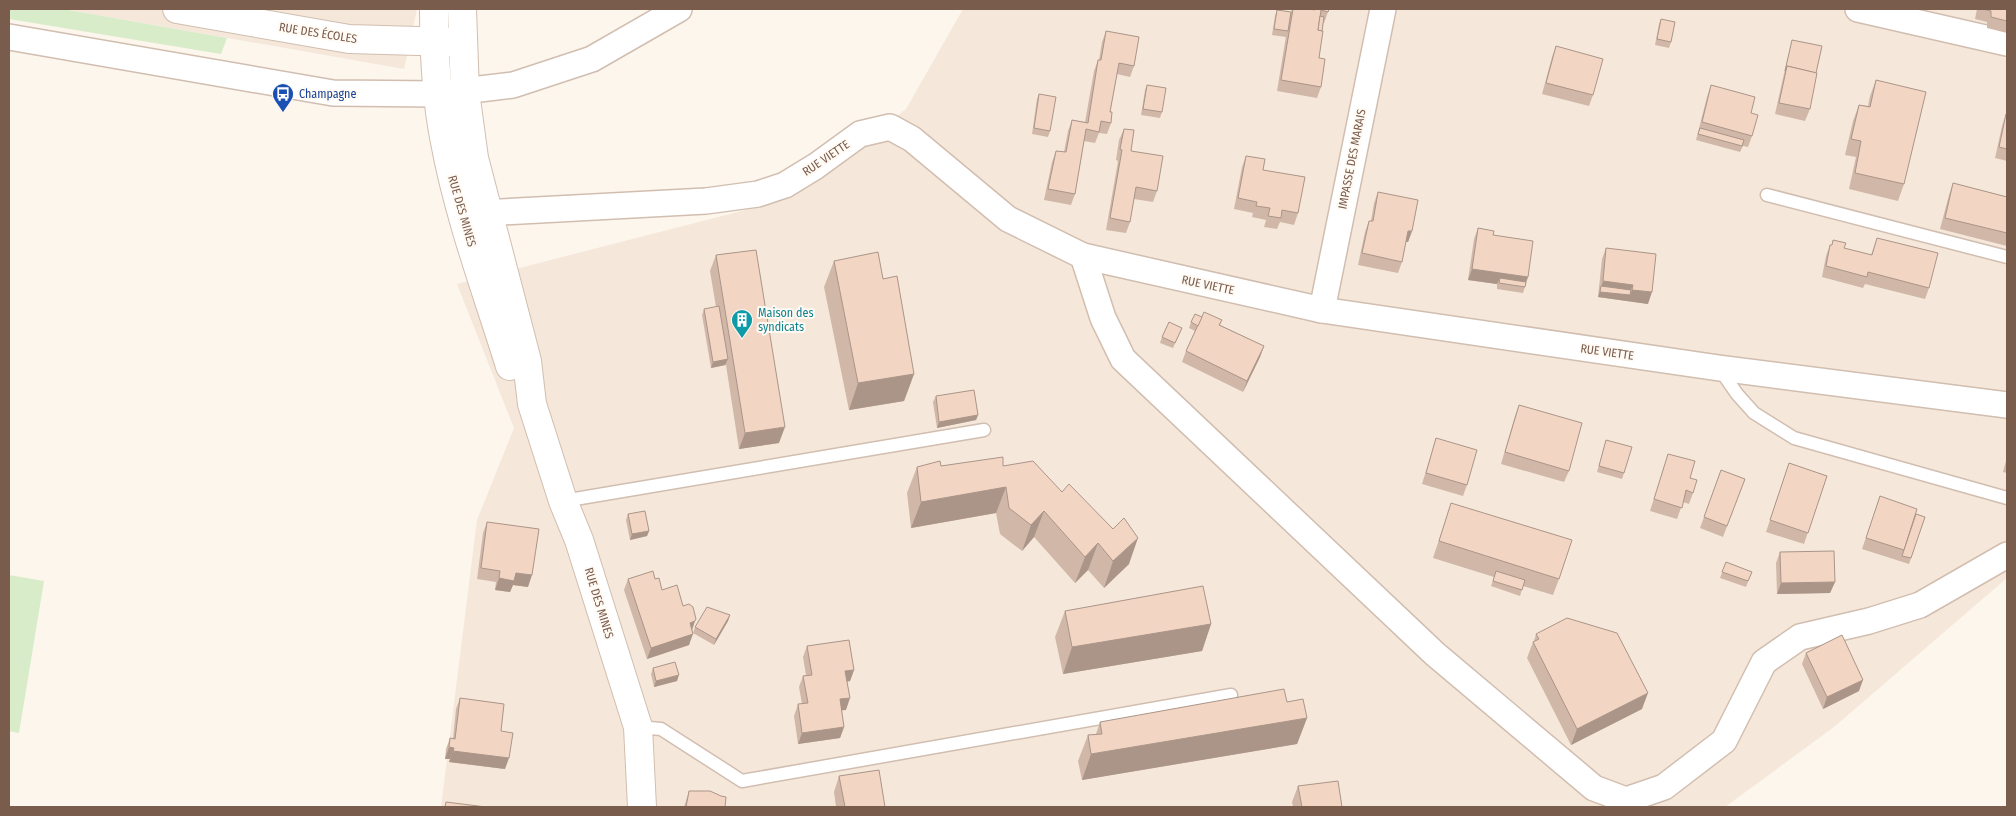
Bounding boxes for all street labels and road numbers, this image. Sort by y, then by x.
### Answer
street label: RUE DES ÉCOLES [278,19,358,46]
street label: IMPASSE DES MARAIS [1335,108,1369,210]
street label: RUE VIETTE [800,137,852,179]
street label: RUE DES MINES [445,174,479,248]
street label: RUE VIETTE [1180,273,1236,297]
street label: RUE VIETTE [1579,341,1635,363]
street label: RUE DES MINES [582,566,616,640]

